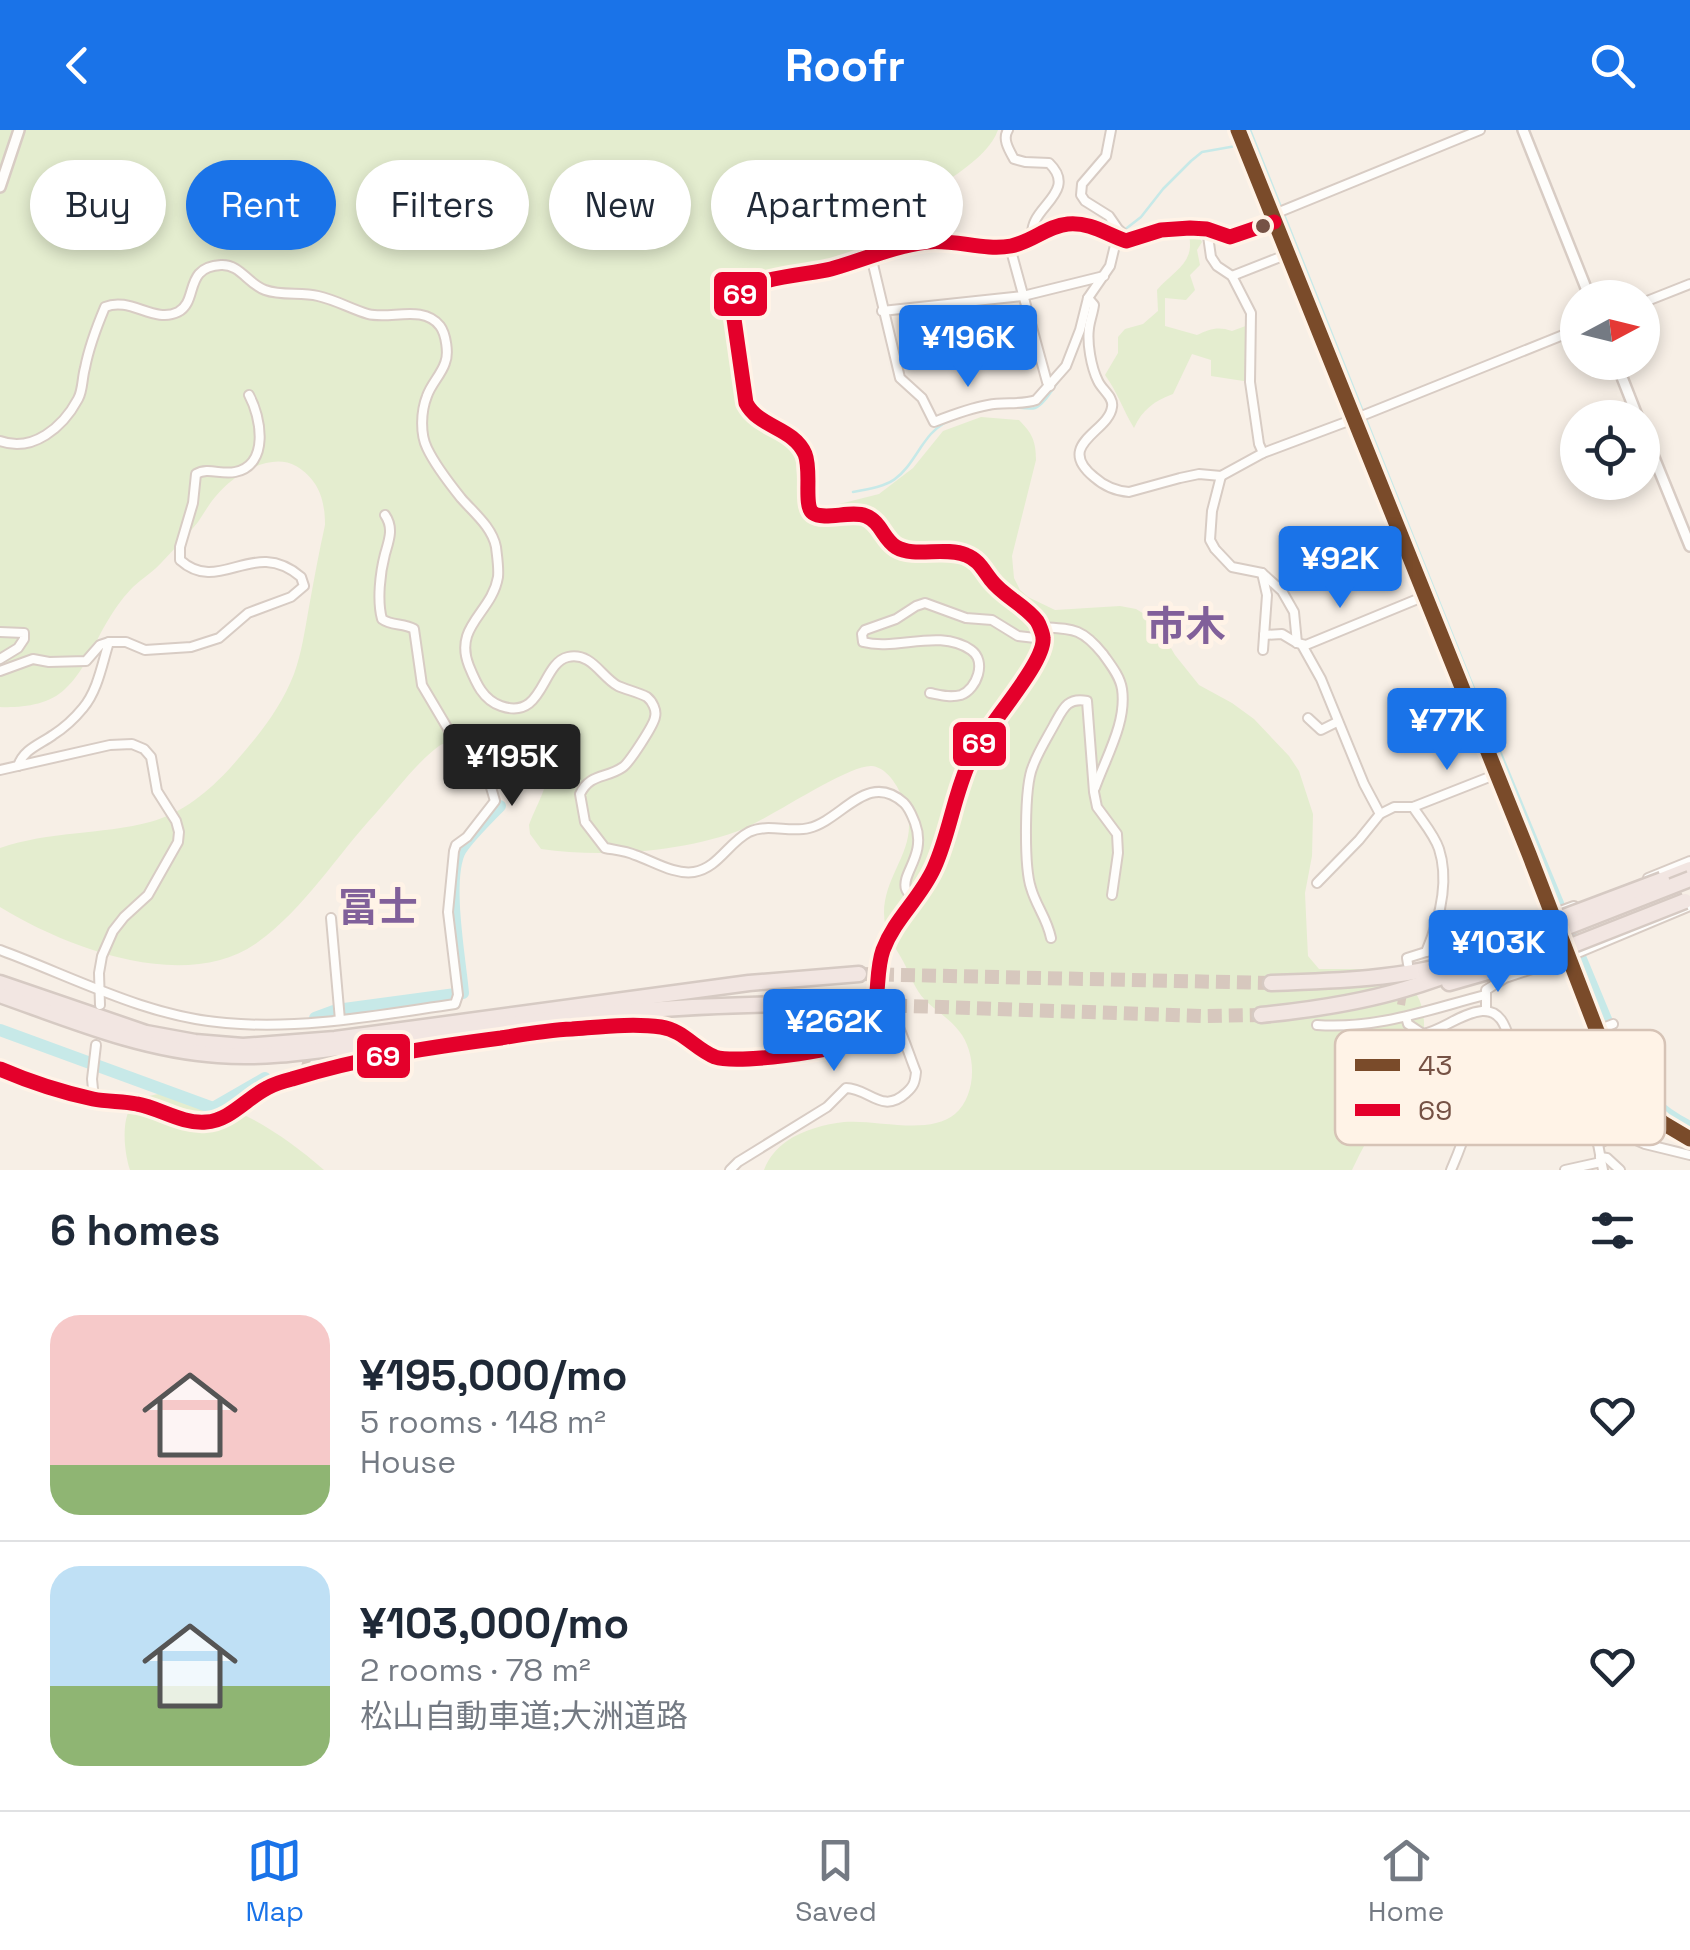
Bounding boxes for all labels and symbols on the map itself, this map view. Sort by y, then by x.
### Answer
unlabelled marker [1253,216,1273,236]
line badge: 69 [712,270,769,318]
text: 69 [723,276,757,312]
north arrow [1560,280,1660,380]
pin: ¥196K [898,305,1038,390]
pin: ¥92K [1281,526,1399,611]
district label: 市木 [1146,601,1226,652]
pin: ¥77K [1388,688,1506,773]
line badge: 69 [951,720,1008,768]
pin: ¥195K [442,724,582,809]
text: 69 [962,725,996,761]
district label: 冨士 [338,882,418,933]
pin: ¥103K [1428,910,1568,995]
pin: ¥262K [764,989,904,1074]
legend [1335,1030,1665,1145]
line badge: 69 [355,1032,412,1080]
text: 69 [366,1038,400,1074]
text: 43 [1418,1047,1452,1083]
text: 69 [1418,1092,1452,1128]

